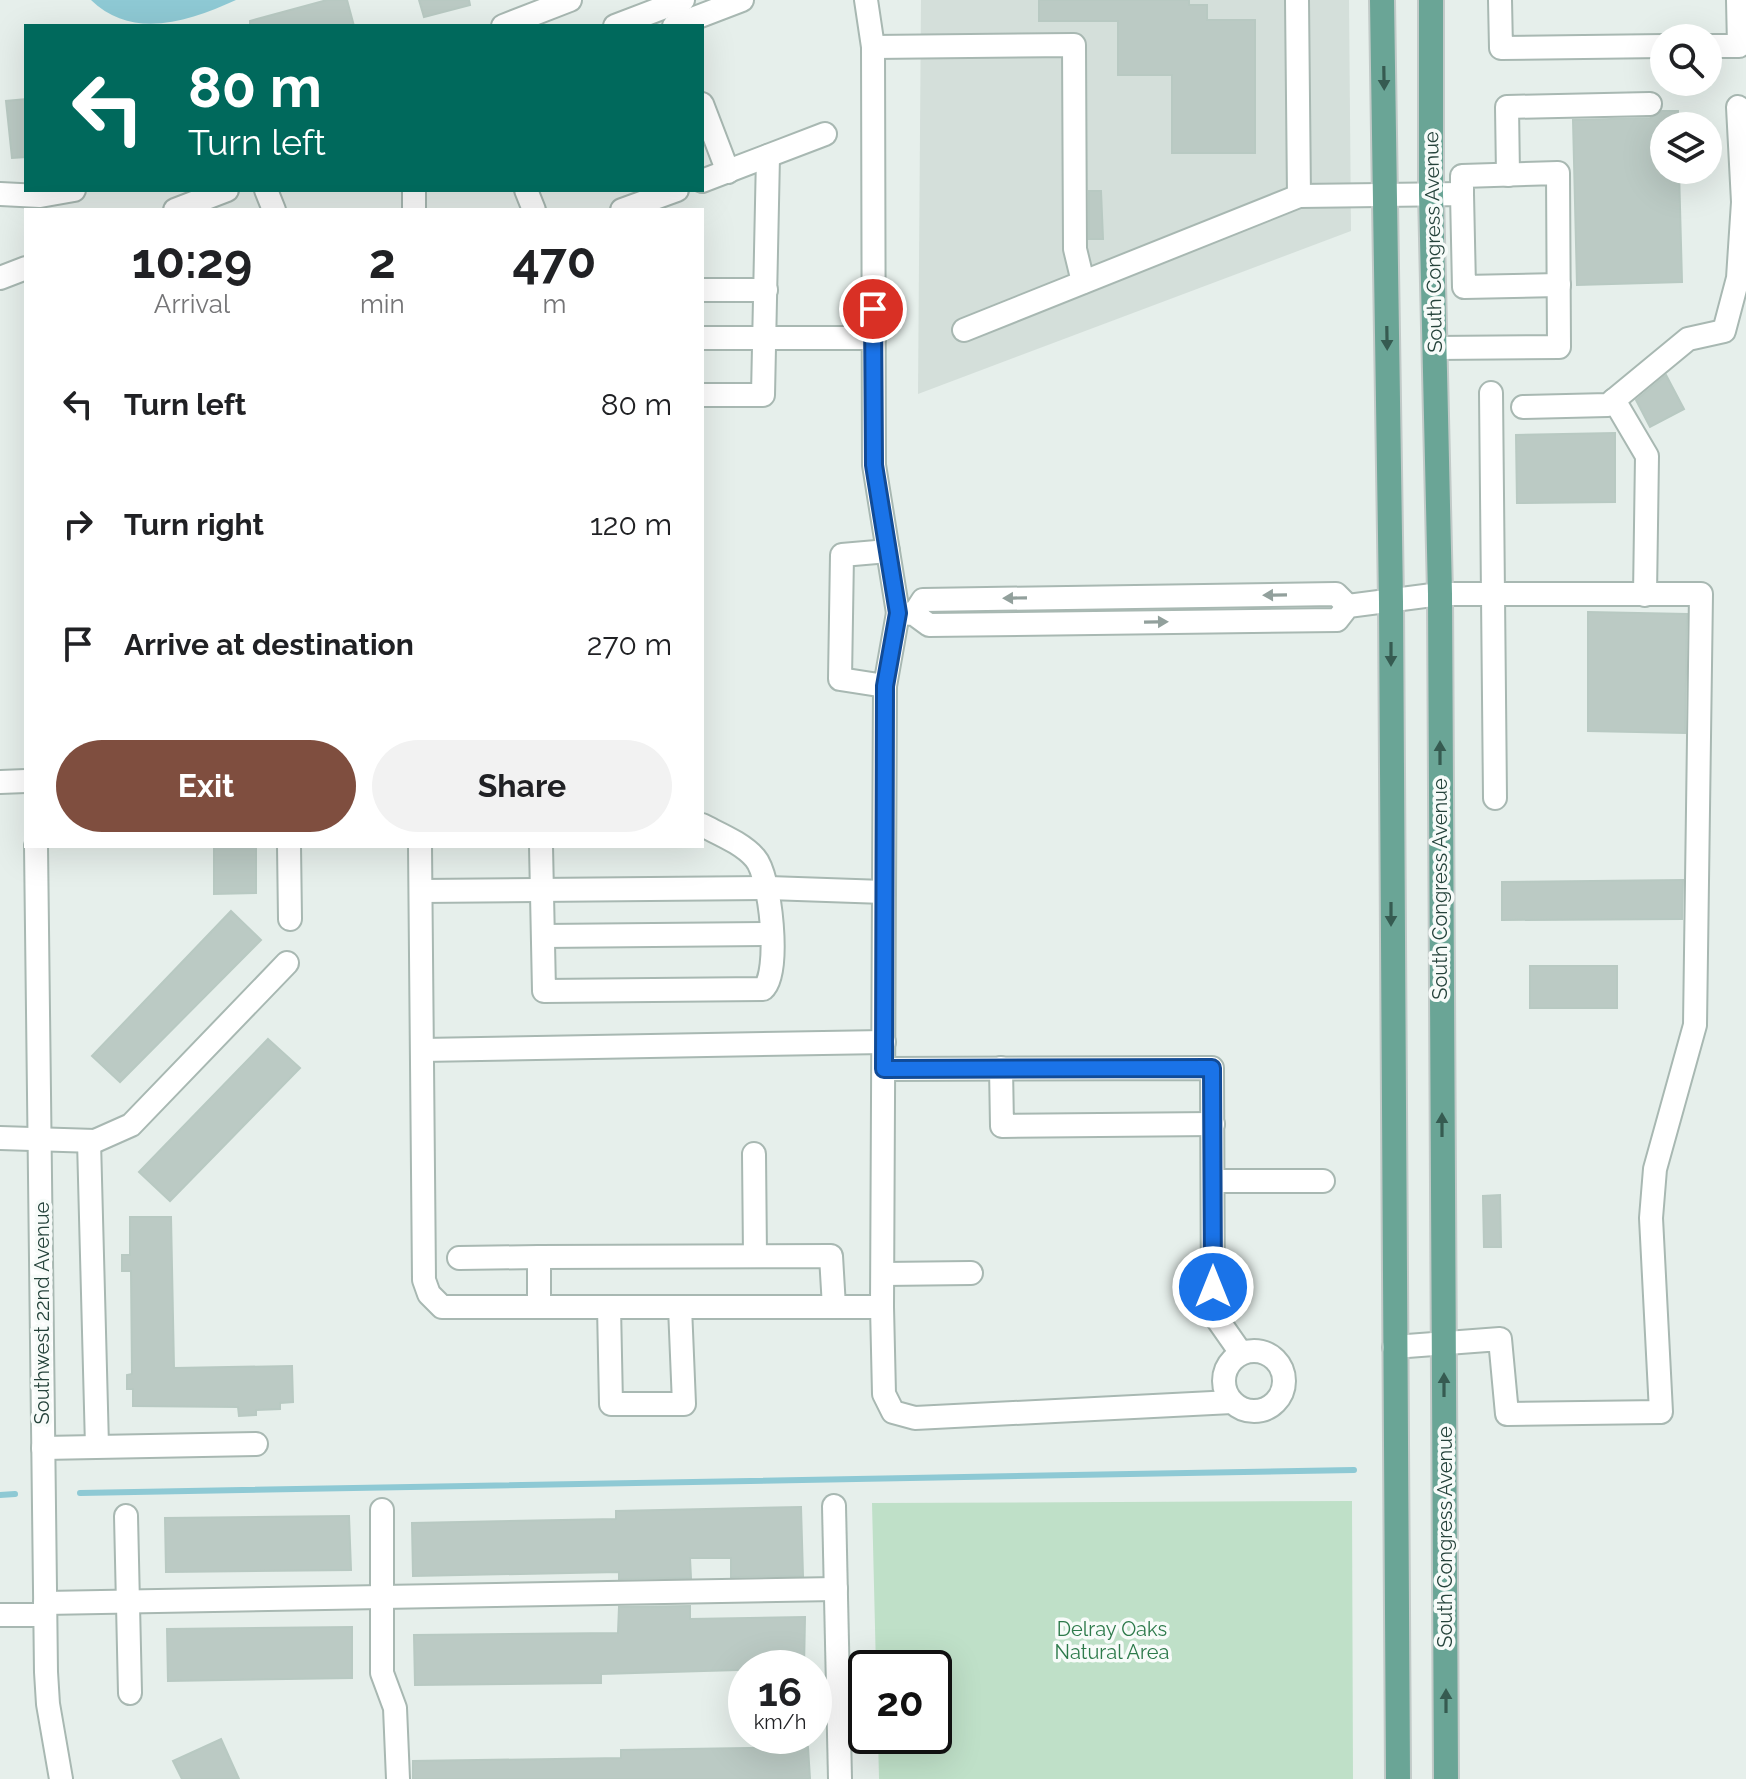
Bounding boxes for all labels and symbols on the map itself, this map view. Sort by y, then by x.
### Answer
one-way arrow [1378,66,1390,91]
street label: South Congress Avenue [1419,131,1447,353]
pin [839,275,907,343]
one-way arrow [1381,326,1393,351]
one-way arrow [1262,589,1287,601]
one-way arrow [1002,592,1027,604]
one-way arrow [1144,616,1169,629]
one-way arrow [1385,642,1397,667]
one-way arrow [1433,740,1446,765]
street label: South Congress Avenue [1428,778,1452,1000]
one-way arrow [1385,902,1397,927]
one-way arrow [1435,1112,1448,1137]
street label: Southwest 22nd Avenue [30,1201,54,1424]
position arrow [1171,1245,1255,1329]
one-way arrow [1437,1372,1450,1397]
street label: South Congress Avenue [1433,1426,1457,1648]
park label: Delray Oaks Natural Area [1055,1617,1169,1664]
speed limit sign: 20 [848,1650,952,1754]
one-way arrow [1440,1688,1452,1713]

